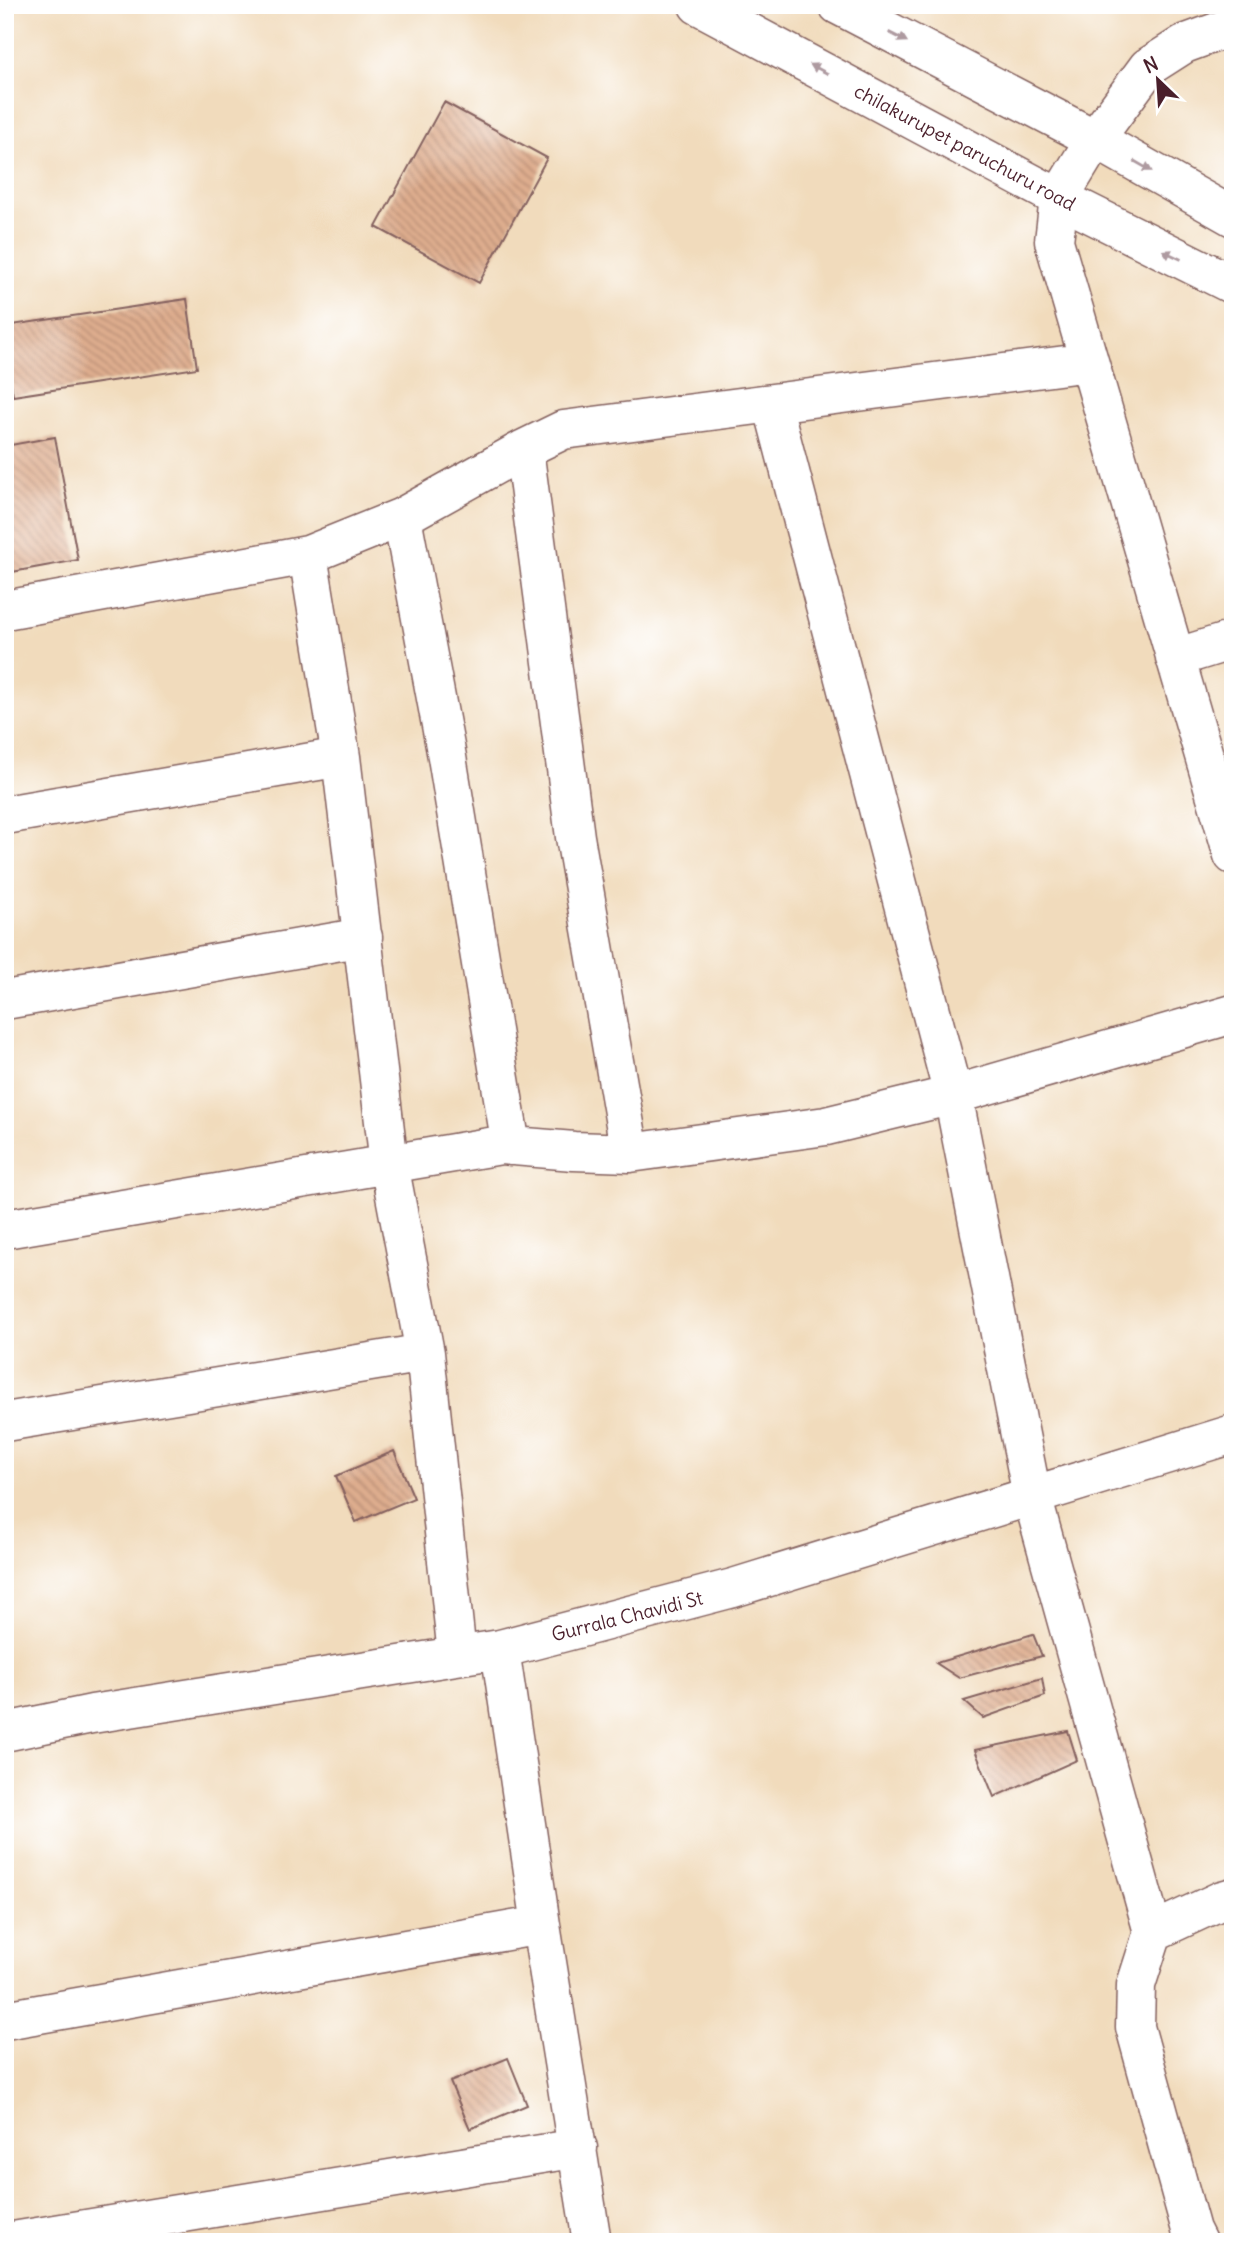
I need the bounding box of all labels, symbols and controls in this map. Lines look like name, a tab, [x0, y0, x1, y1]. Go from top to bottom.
one-way arrow	[888, 31, 908, 42]
north arrow	[1122, 46, 1192, 116]
text: N	[1140, 51, 1162, 78]
one-way arrow	[809, 63, 828, 75]
street label: chilakurupet paruchuru road	[850, 78, 1080, 216]
one-way arrow	[1133, 160, 1152, 172]
one-way arrow	[1162, 249, 1182, 260]
street label: Gurrala Chavidi St	[549, 1586, 705, 1646]

